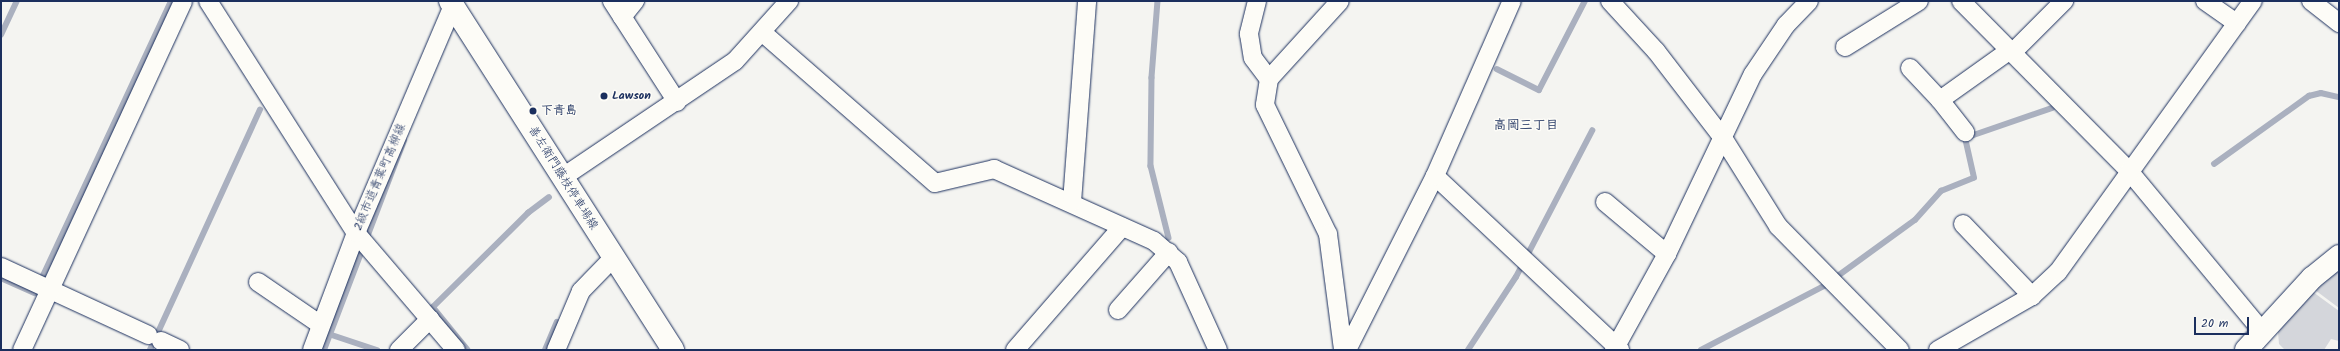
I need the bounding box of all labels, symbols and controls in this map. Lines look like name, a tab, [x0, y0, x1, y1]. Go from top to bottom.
place label: Lawson	[612, 89, 651, 103]
marker: Lawson	[599, 91, 609, 101]
place label: 下青島	[541, 104, 577, 118]
marker: 下青島	[528, 106, 538, 116]
district label: 高岡三丁目	[1494, 118, 1558, 134]
street label: 2級市道青葉町高柳線	[351, 121, 409, 233]
street label: 善左衛門藤枝停車場線	[525, 123, 601, 233]
scale bar	[2196, 309, 2251, 335]
text: 20 m	[2201, 314, 2228, 333]

